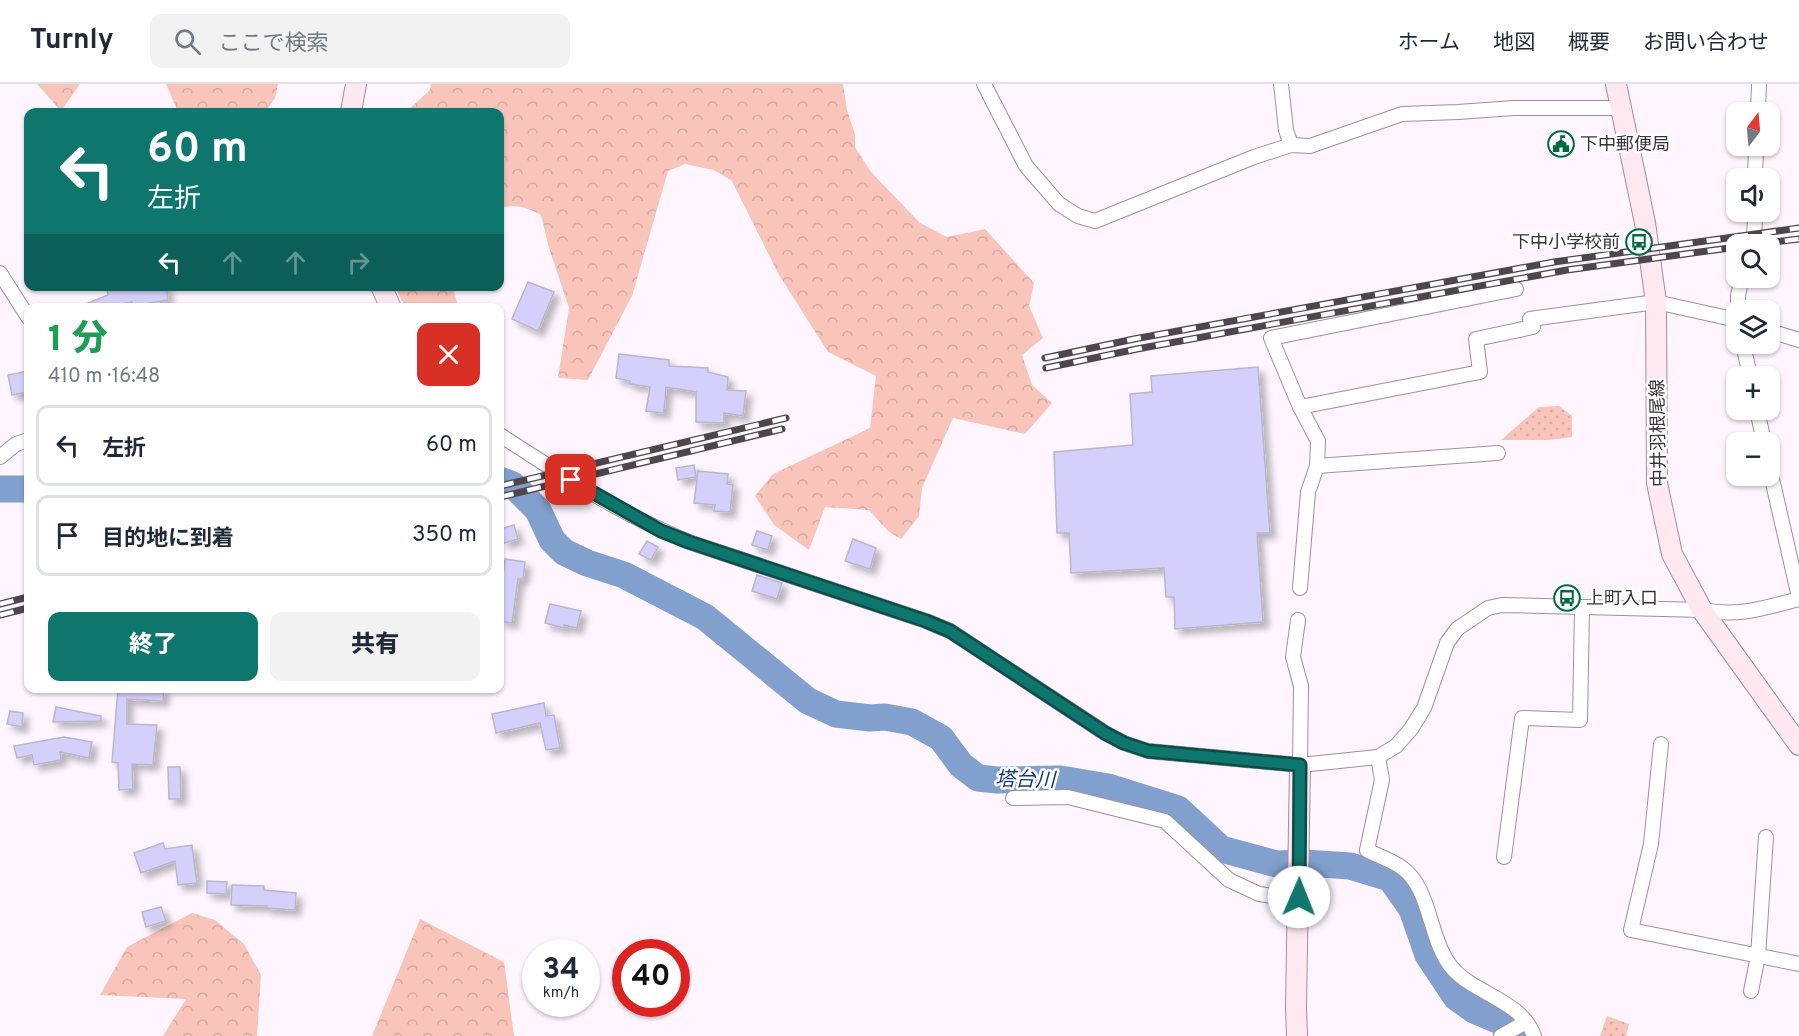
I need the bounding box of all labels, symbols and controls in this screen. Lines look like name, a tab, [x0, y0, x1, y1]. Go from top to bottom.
search box	[150, 14, 570, 68]
text: Turnly	[30, 23, 114, 59]
icon: search	[171, 25, 204, 58]
text: ホーム	[1398, 30, 1460, 57]
text: 地図	[1493, 30, 1535, 57]
text: 概要	[1568, 30, 1610, 57]
text: お問い合わせ	[1643, 30, 1769, 57]
text: ここで検索	[219, 31, 329, 58]
north arrow	[1726, 102, 1780, 156]
map controls	[1726, 102, 1780, 486]
text: 60 m	[147, 124, 248, 177]
public building icon: 下中郵便局	[1546, 129, 1576, 159]
icon: left	[48, 132, 126, 210]
place label: 下中郵便局	[1580, 134, 1670, 157]
button: sound	[1726, 168, 1780, 222]
text: 左折	[147, 183, 201, 217]
bus stop icon: 下中小学校前	[1624, 227, 1654, 257]
place label: 下中小学校前	[1512, 232, 1620, 255]
button: search	[1726, 234, 1780, 288]
icon: left	[153, 246, 186, 279]
icon: ahead	[216, 246, 249, 279]
icon: ahead	[279, 246, 312, 279]
icon: right	[342, 246, 375, 279]
button: layers	[1726, 300, 1780, 354]
text: 1 分	[48, 318, 108, 364]
button: close	[417, 323, 480, 386]
text: 410 m · 16:48	[48, 364, 160, 390]
button: +	[1726, 366, 1780, 420]
street label: 中井羽根尾線	[1647, 379, 1672, 487]
icon: left	[51, 429, 84, 462]
text: 60 m	[426, 432, 477, 459]
button: −	[1726, 432, 1780, 486]
text: 左折	[102, 436, 146, 463]
pin	[545, 454, 596, 505]
icon: arrive	[554, 463, 587, 496]
icon: arrive	[51, 519, 84, 552]
text: 350 m	[412, 522, 477, 549]
text: 目的地に到着	[102, 526, 234, 553]
bus stop icon: 上町入口	[1552, 583, 1582, 613]
place label: 上町入口	[1586, 588, 1658, 611]
button: 終了	[48, 612, 258, 681]
button: 共有	[270, 612, 480, 681]
water label: 塔台川	[995, 767, 1057, 795]
position arrow	[1267, 865, 1331, 929]
speed limit sign: 40	[612, 939, 690, 1017]
text: 34	[542, 952, 580, 989]
text: km/h	[543, 984, 579, 1003]

